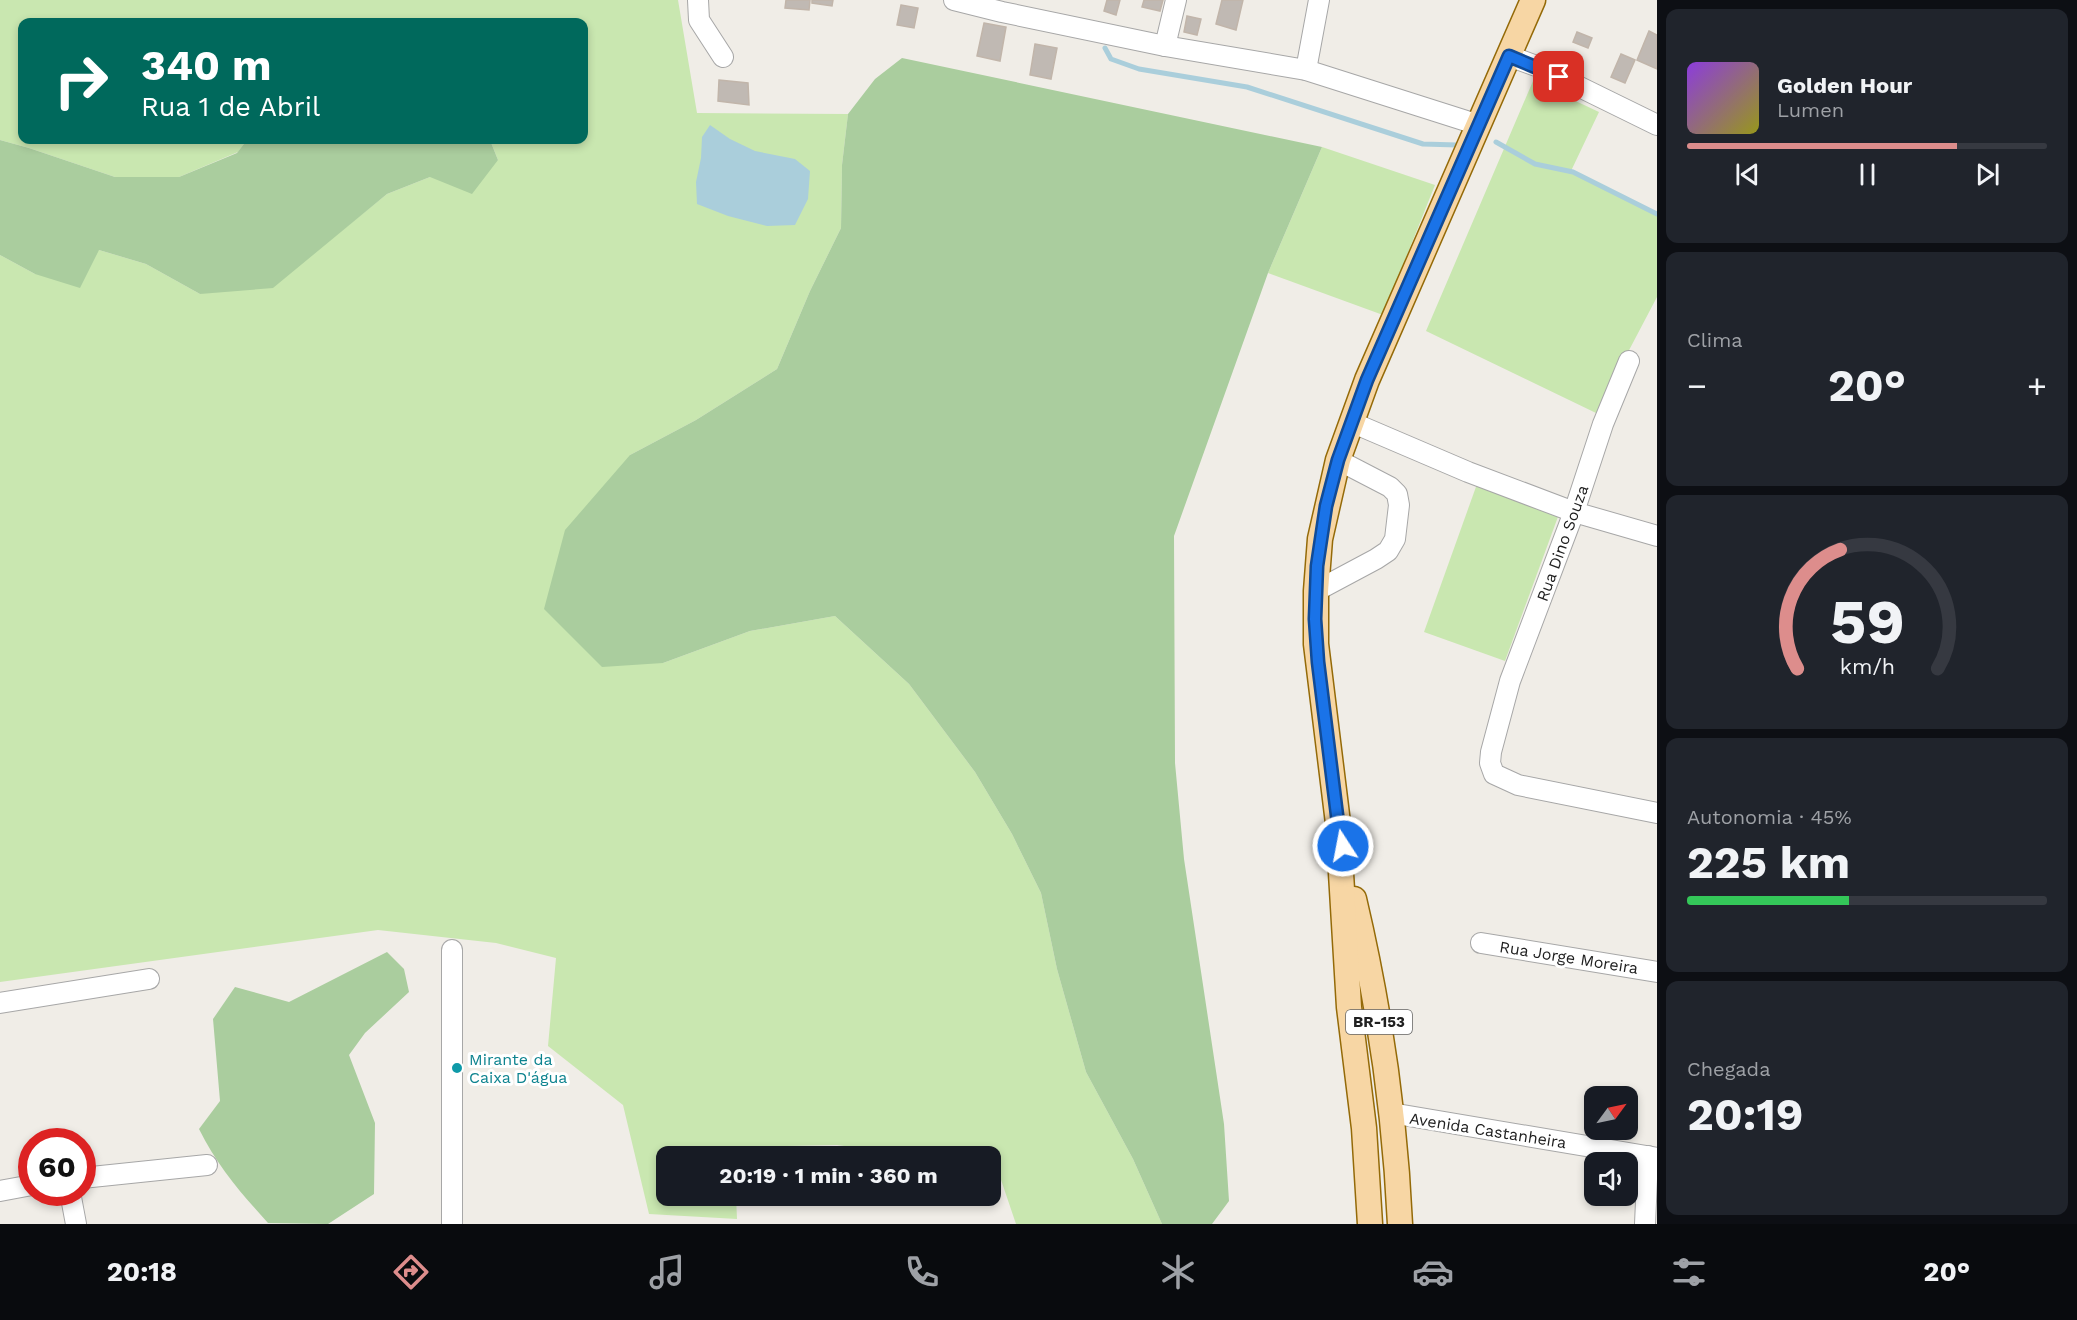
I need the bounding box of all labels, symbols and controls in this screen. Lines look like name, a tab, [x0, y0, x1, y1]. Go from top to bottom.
text: 340 m	[141, 41, 272, 90]
icon: right	[42, 42, 120, 120]
pin	[1533, 51, 1584, 102]
icon: arrive	[1542, 60, 1575, 93]
text: Golden Hour	[1777, 73, 1912, 98]
text: Rua 1 de Abril	[141, 91, 320, 123]
text: Lumen	[1777, 98, 1844, 122]
icon: previous	[1731, 158, 1764, 191]
icon: pause	[1851, 158, 1884, 191]
icon: next	[1971, 158, 2004, 191]
text: Clima	[1687, 328, 1743, 352]
text: 20°	[1828, 359, 1906, 412]
text: −	[1687, 366, 1707, 405]
text: +	[2027, 366, 2047, 405]
street label: Rua Dino Souza	[1533, 482, 1592, 604]
text: 59	[1830, 585, 1904, 658]
text: km/h	[1839, 654, 1895, 679]
text: Autonomia · 45%	[1687, 805, 1852, 829]
position arrow	[1311, 814, 1375, 878]
text: 225 km	[1687, 836, 1850, 889]
street label: Rua Jorge Moreira	[1498, 937, 1640, 978]
road number: BR-153	[1346, 1010, 1412, 1034]
place label: Mirante da Caixa D'água	[469, 1050, 567, 1087]
text: Chegada	[1687, 1057, 1770, 1081]
marker: Mirante da Caixa D'água	[450, 1061, 464, 1075]
north arrow	[1584, 1086, 1638, 1140]
map controls	[1584, 1086, 1638, 1206]
text: 20:19	[1687, 1088, 1804, 1141]
street label: Avenida Castanheira	[1408, 1109, 1568, 1152]
speed limit sign: 60	[18, 1128, 96, 1206]
button: sound	[1584, 1152, 1638, 1206]
text: 20:19 · 1 min · 360 m	[719, 1163, 938, 1188]
icon: directions	[390, 1251, 432, 1293]
icon: music	[646, 1251, 688, 1293]
icon: phone	[901, 1251, 943, 1293]
icon: climate	[1157, 1251, 1199, 1293]
icon: car	[1412, 1251, 1454, 1293]
icon: filters	[1668, 1251, 1710, 1293]
text: 20:18	[107, 1256, 177, 1288]
text: 20°	[1923, 1256, 1970, 1288]

